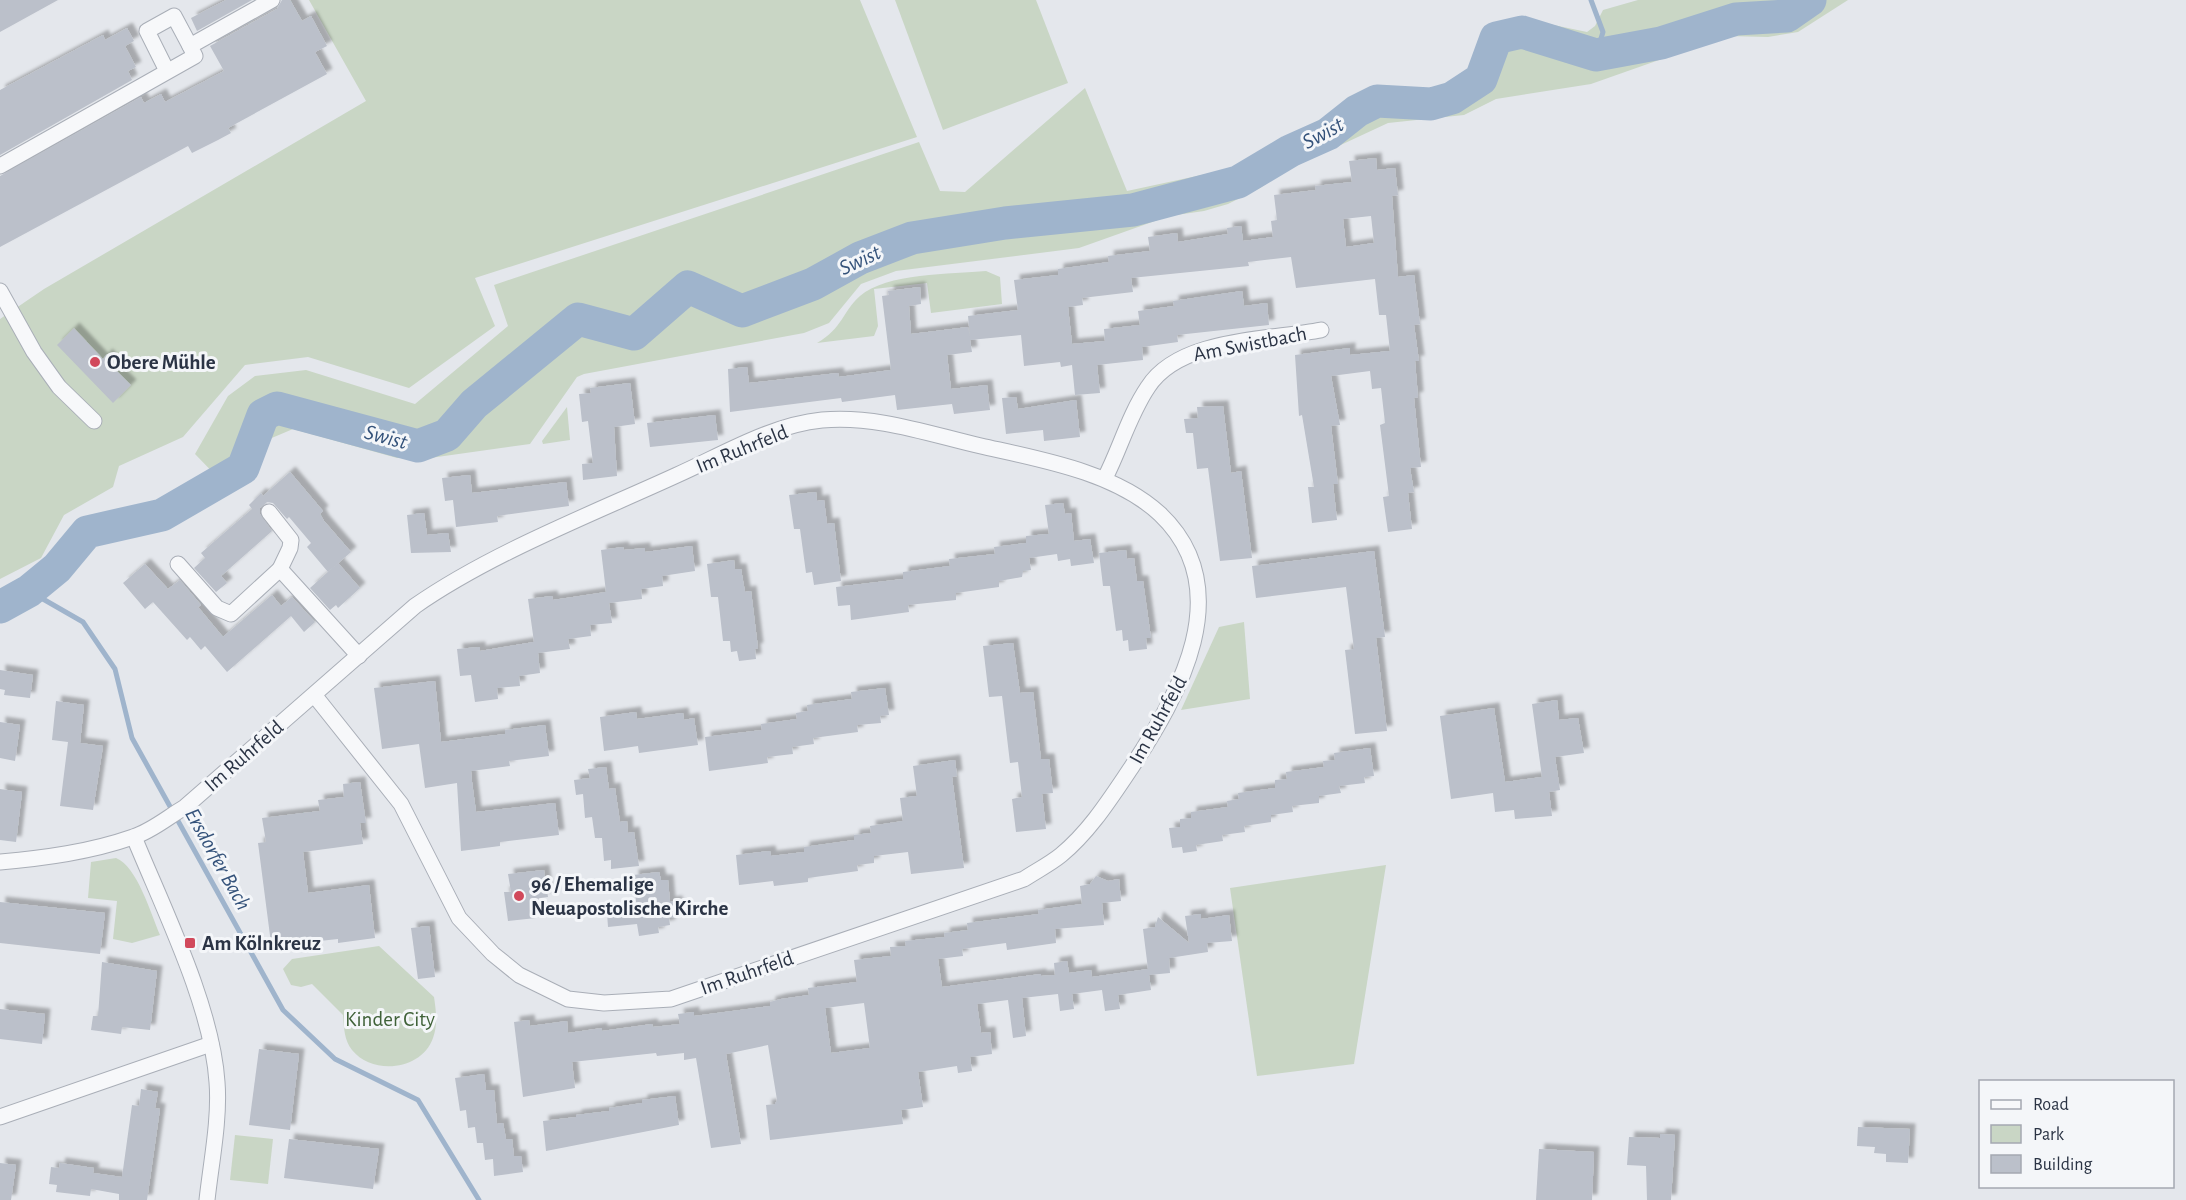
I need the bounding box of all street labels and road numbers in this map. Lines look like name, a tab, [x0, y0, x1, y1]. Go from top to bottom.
street label: Am Swistbach	[1192, 323, 1308, 365]
street label: Im Ruhrfeld	[693, 421, 791, 477]
street label: Im Ruhrfeld	[1125, 672, 1191, 767]
street label: Im Ruhrfeld	[201, 716, 288, 796]
street label: Im Ruhrfeld	[698, 947, 796, 999]

